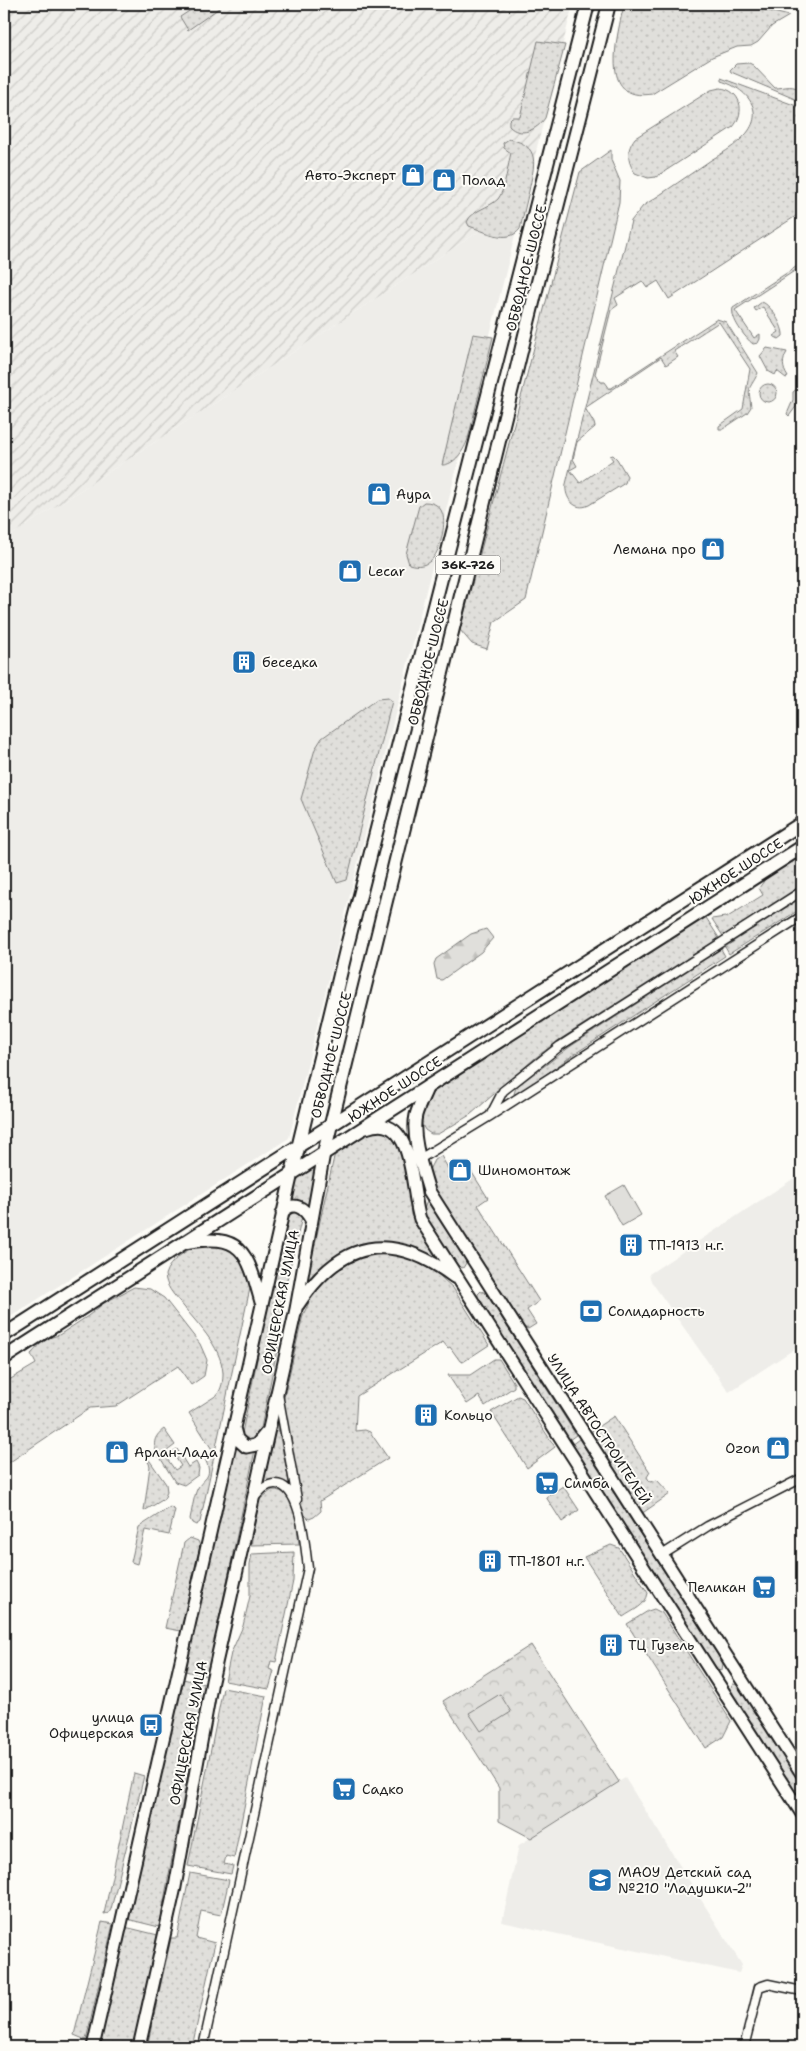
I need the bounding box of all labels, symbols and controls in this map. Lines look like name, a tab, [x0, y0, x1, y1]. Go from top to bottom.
shop icon: Авто-Эксперт	[400, 162, 426, 188]
place label: Авто-Эксперт	[305, 166, 397, 184]
shop icon: Полад	[431, 167, 457, 193]
place label: Полад	[462, 171, 505, 189]
street label: ОБВОДНОЕ ШОССЕ	[502, 202, 551, 333]
shop icon: Аура	[366, 481, 392, 507]
place label: Аура	[396, 485, 431, 503]
shop icon: Лемана про	[700, 536, 726, 562]
place label: Лемана про	[613, 540, 696, 558]
road number: 36К-726	[436, 556, 500, 574]
shop icon: Lecar	[337, 558, 363, 584]
place label: Lecar	[368, 562, 405, 580]
street label: ОБВОДНОЕ ШОССЕ	[404, 596, 453, 727]
building icon: беседка	[231, 649, 257, 675]
place label: беседка	[262, 653, 318, 671]
street label: ЮЖНОЕ ШОССЕ	[686, 834, 786, 908]
street label: ОБВОДНОЕ ШОССЕ	[307, 989, 356, 1120]
street label: ЮЖНОЕ ШОССЕ	[345, 1052, 445, 1126]
shop icon: Шиномонтаж	[447, 1157, 473, 1183]
place label: Шиномонтаж	[478, 1161, 571, 1179]
street label: ОФИЦЕРСКАЯ УЛИЦА	[257, 1228, 303, 1376]
building icon: ТП-1913 н.г.	[618, 1232, 644, 1258]
place label: ТП-1913 н.г.	[648, 1236, 724, 1254]
bank icon: Солидарность	[578, 1298, 604, 1324]
place label: Солидарность	[608, 1302, 705, 1320]
street label: УЛИЦА АВТОСТРОИТЕЛЕЙ	[543, 1350, 655, 1508]
building icon: Кольцо	[413, 1402, 439, 1428]
place label: Кольцо	[444, 1406, 493, 1424]
shop icon: Ozon	[765, 1435, 791, 1461]
shop icon: Арлан-Лада	[104, 1439, 130, 1465]
place label: Ozon	[725, 1439, 760, 1457]
place label: Арлан-Лада	[134, 1443, 218, 1461]
supermarket icon: Симба	[534, 1470, 560, 1496]
place label: Симба	[564, 1474, 610, 1492]
building icon: ТП-1801 н.г.	[477, 1548, 503, 1574]
place label: ТП-1801 н.г.	[508, 1552, 585, 1570]
supermarket icon: Пеликан	[751, 1574, 777, 1600]
place label: Пеликан	[688, 1578, 746, 1596]
building icon: ТЦ Гузель	[598, 1632, 624, 1658]
place label: ТЦ Гузель	[628, 1636, 694, 1654]
street label: ОФИЦЕРСКАЯ УЛИЦА	[165, 1659, 211, 1807]
place label: улица Офицерская	[49, 1708, 134, 1742]
bus stop icon: улица Офицерская	[138, 1712, 164, 1738]
supermarket icon: Садко	[331, 1776, 357, 1802]
place label: Садко	[362, 1780, 404, 1798]
place label: МАОУ Детский сад №210 "Ладушки-2"	[618, 1863, 752, 1897]
school or university icon: МАОУ Детский сад №210 "Ладушки-2"	[587, 1867, 613, 1893]

